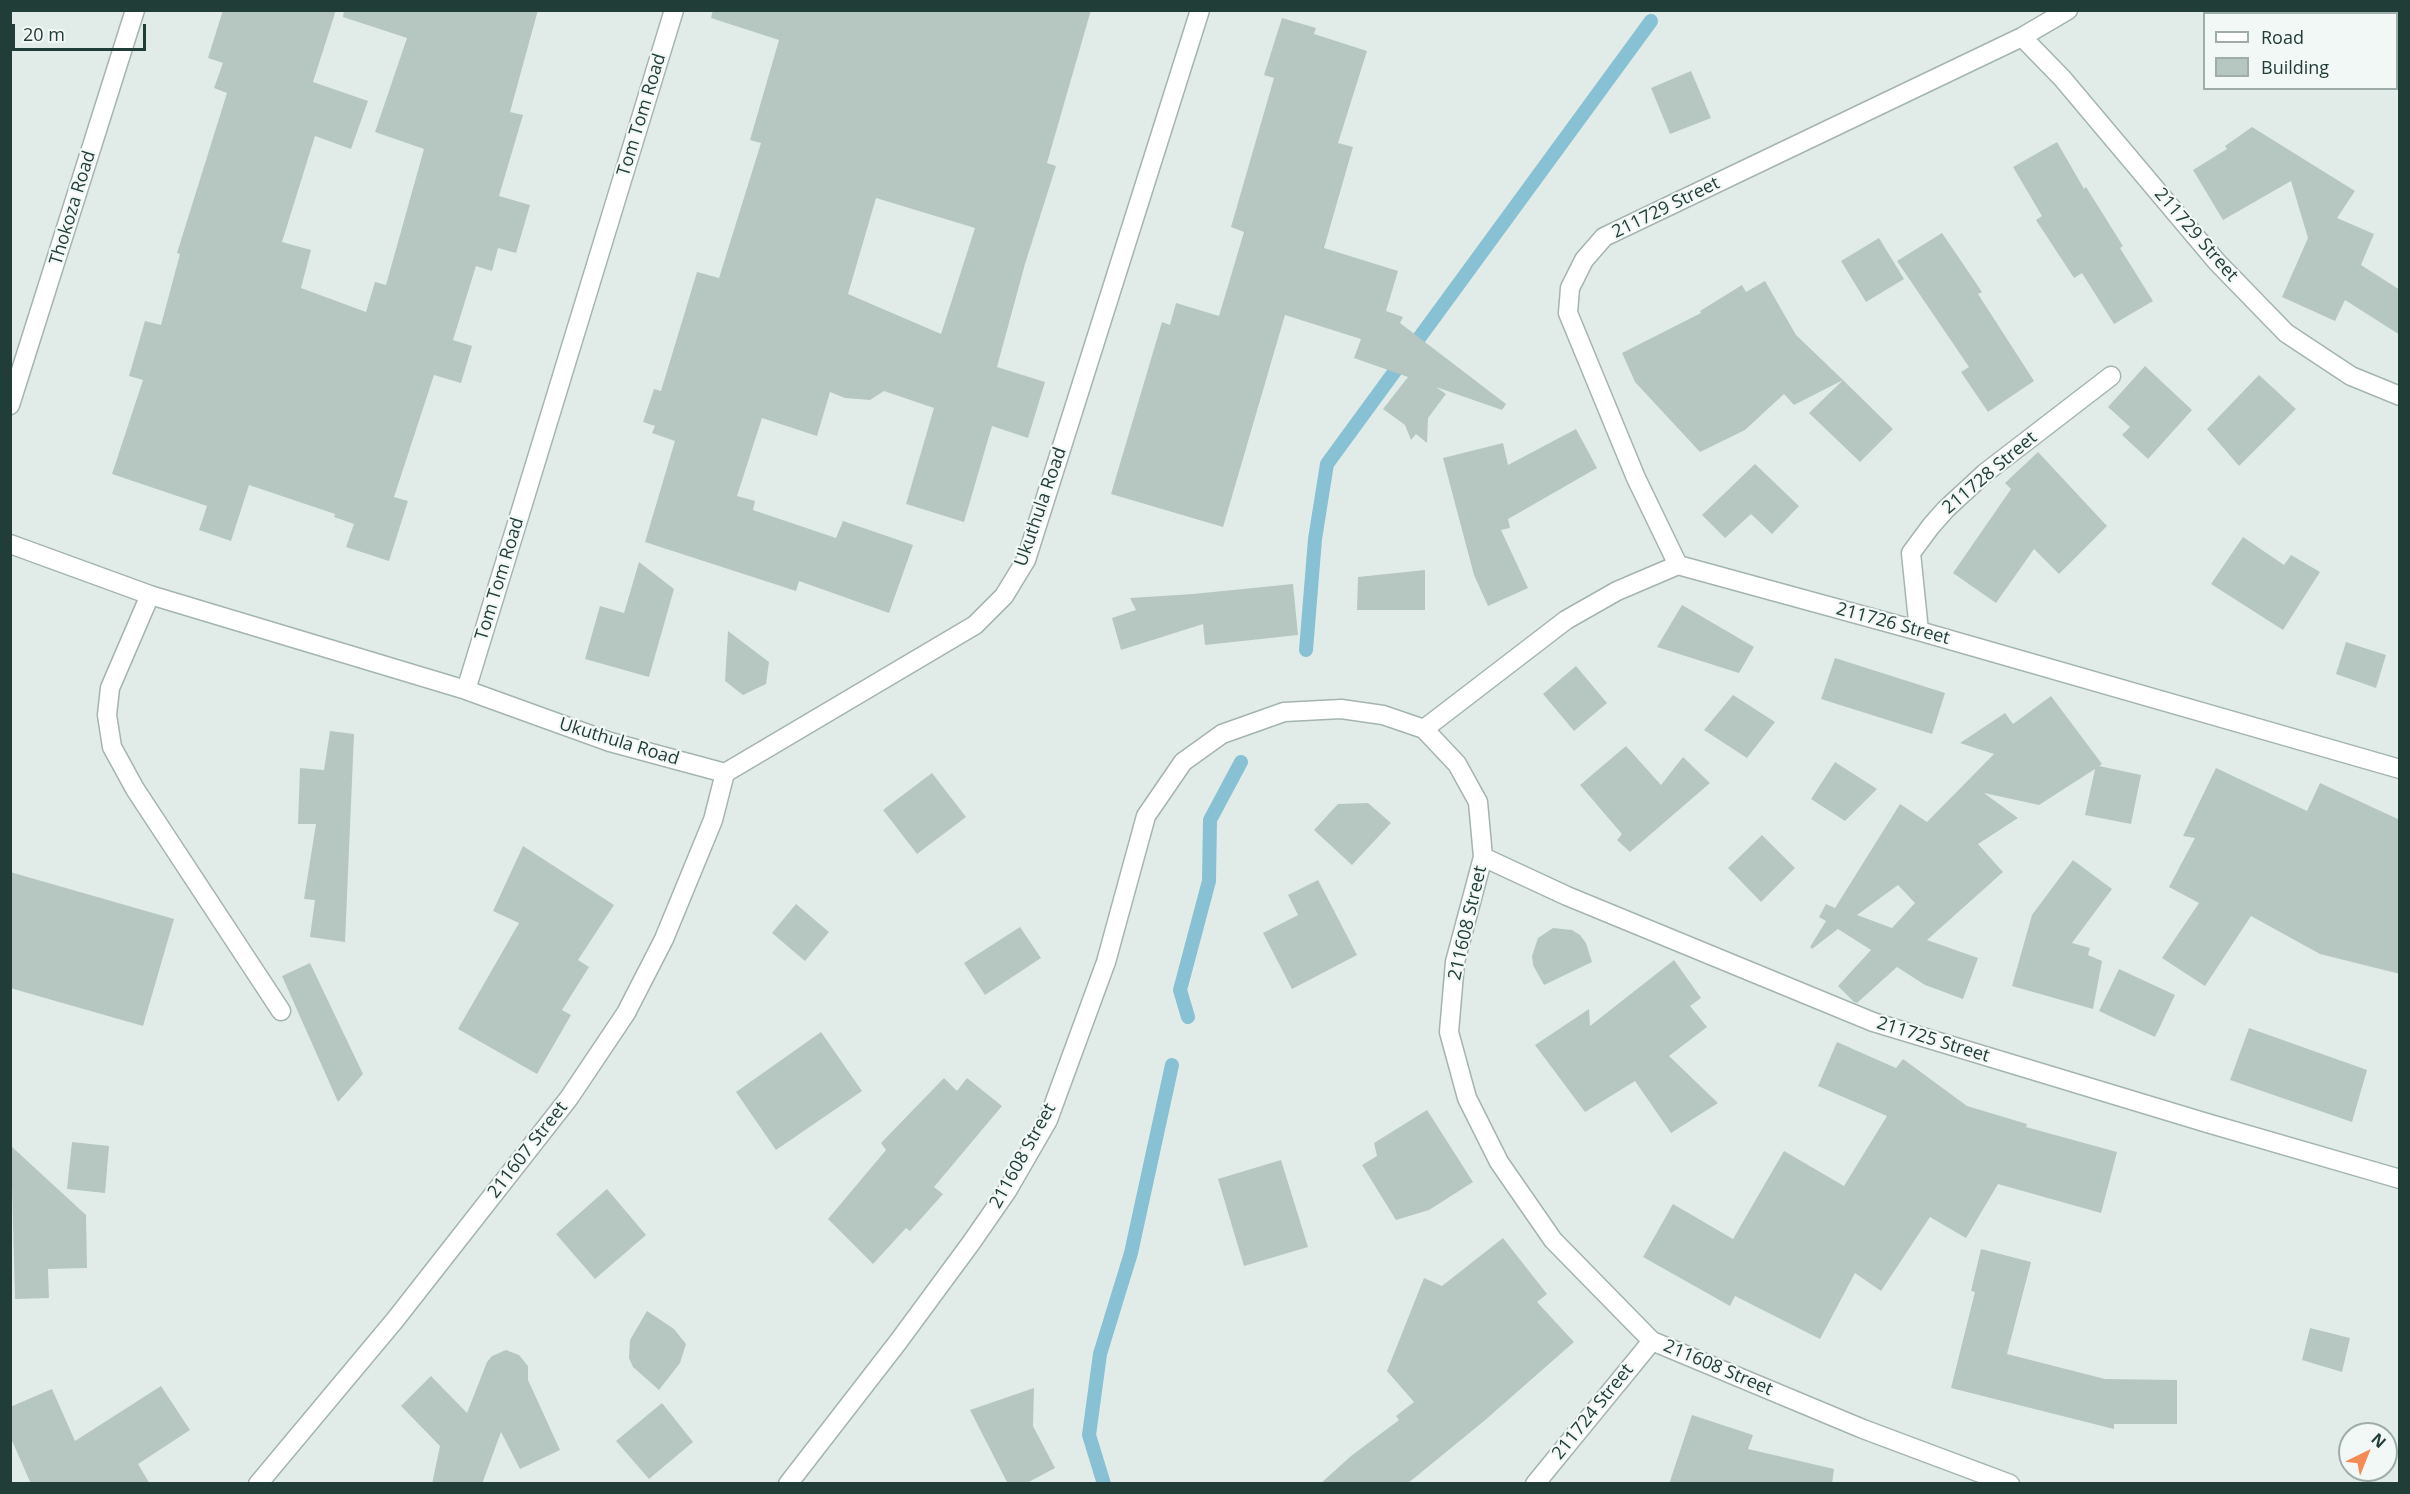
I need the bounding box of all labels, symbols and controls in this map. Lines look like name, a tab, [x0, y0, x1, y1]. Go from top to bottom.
scale bar	[15, 12, 148, 50]
legend	[2203, 12, 2398, 90]
text: 20 m	[23, 22, 65, 46]
text: Road	[2261, 25, 2304, 49]
street label: Tom Tom Road	[613, 51, 671, 179]
text: Building	[2261, 55, 2329, 79]
street label: Thokoza Road	[45, 148, 101, 268]
street label: 211729 Street	[1609, 173, 1723, 243]
street label: 211729 Street	[2150, 184, 2242, 286]
street label: 211728 Street	[1938, 427, 2042, 519]
street label: Ukuthula Road	[1011, 445, 1071, 569]
street label: Tom Tom Road	[471, 515, 529, 643]
street label: 211726 Street	[1834, 598, 1952, 650]
street label: Ukuthula Road	[556, 714, 682, 770]
street label: 211608 Street	[1444, 864, 1492, 982]
street label: 211725 Street	[1874, 1013, 1992, 1067]
street label: 211607 Street	[484, 1097, 572, 1203]
street label: 211608 Street	[985, 1100, 1061, 1212]
street label: 211608 Street	[1660, 1335, 1776, 1401]
street label: 211724 Street	[1548, 1360, 1638, 1464]
north arrow	[2338, 1422, 2398, 1482]
text: N	[2367, 1428, 2391, 1453]

